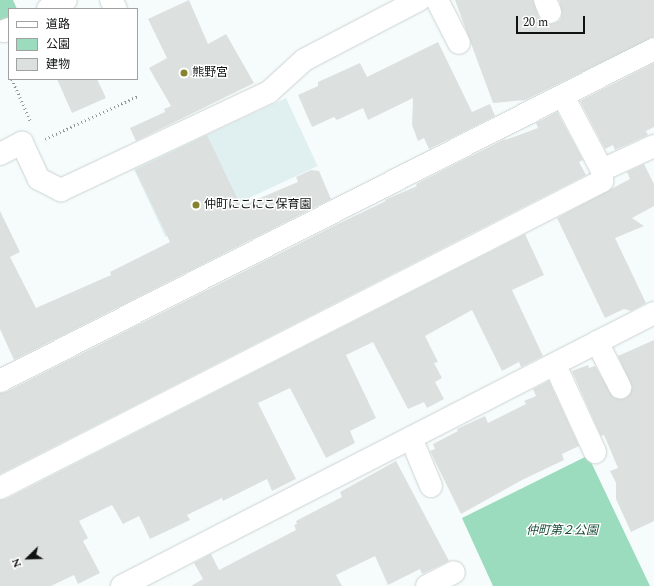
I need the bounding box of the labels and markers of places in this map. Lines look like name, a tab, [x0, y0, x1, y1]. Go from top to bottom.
place label: 熊野宮	[192, 66, 228, 80]
marker: 熊野宮	[179, 68, 189, 78]
place label: 仲町にこにこ保育園	[204, 198, 312, 212]
marker: 仲町にこにこ保育園	[191, 200, 201, 210]

